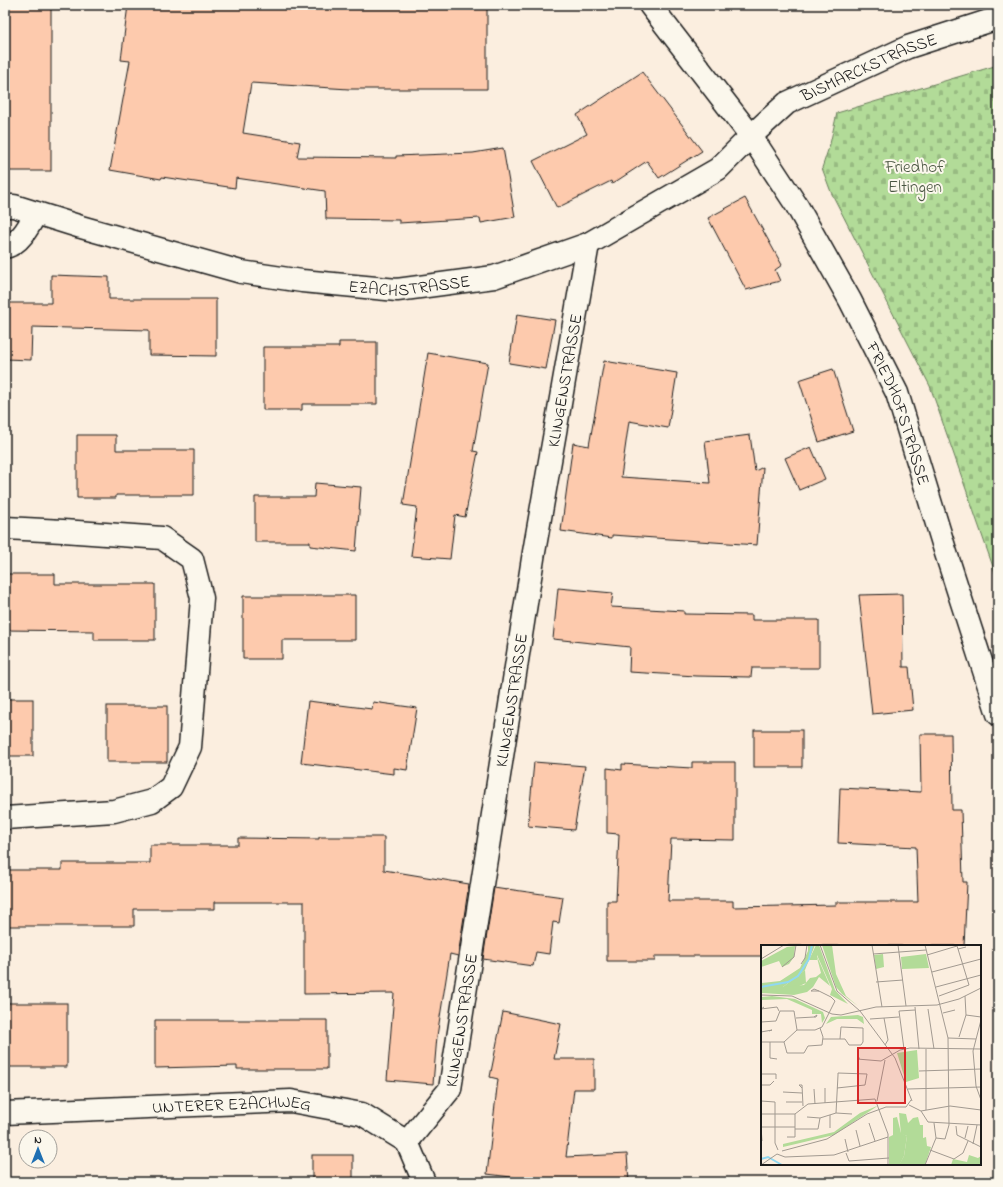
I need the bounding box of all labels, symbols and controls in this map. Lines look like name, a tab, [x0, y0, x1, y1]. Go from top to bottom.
street label: BISMARCKSTRASSE	[796, 27, 940, 109]
park label: Friedhof Eltingen	[884, 155, 945, 202]
street label: EZACHSTRASSE	[347, 269, 472, 304]
street label: KLINGENSTRASSE	[542, 312, 590, 449]
street label: FRIEDHOFSTRASSE	[859, 337, 935, 488]
street label: KLINGENSTRASSE	[490, 631, 535, 769]
inset map	[761, 945, 981, 1165]
street label: KLINGENSTRASSE	[439, 952, 485, 1089]
street label: UNTERER EZACHWEG	[152, 1090, 313, 1121]
north arrow	[18, 1129, 58, 1169]
text: N	[34, 1132, 42, 1148]

